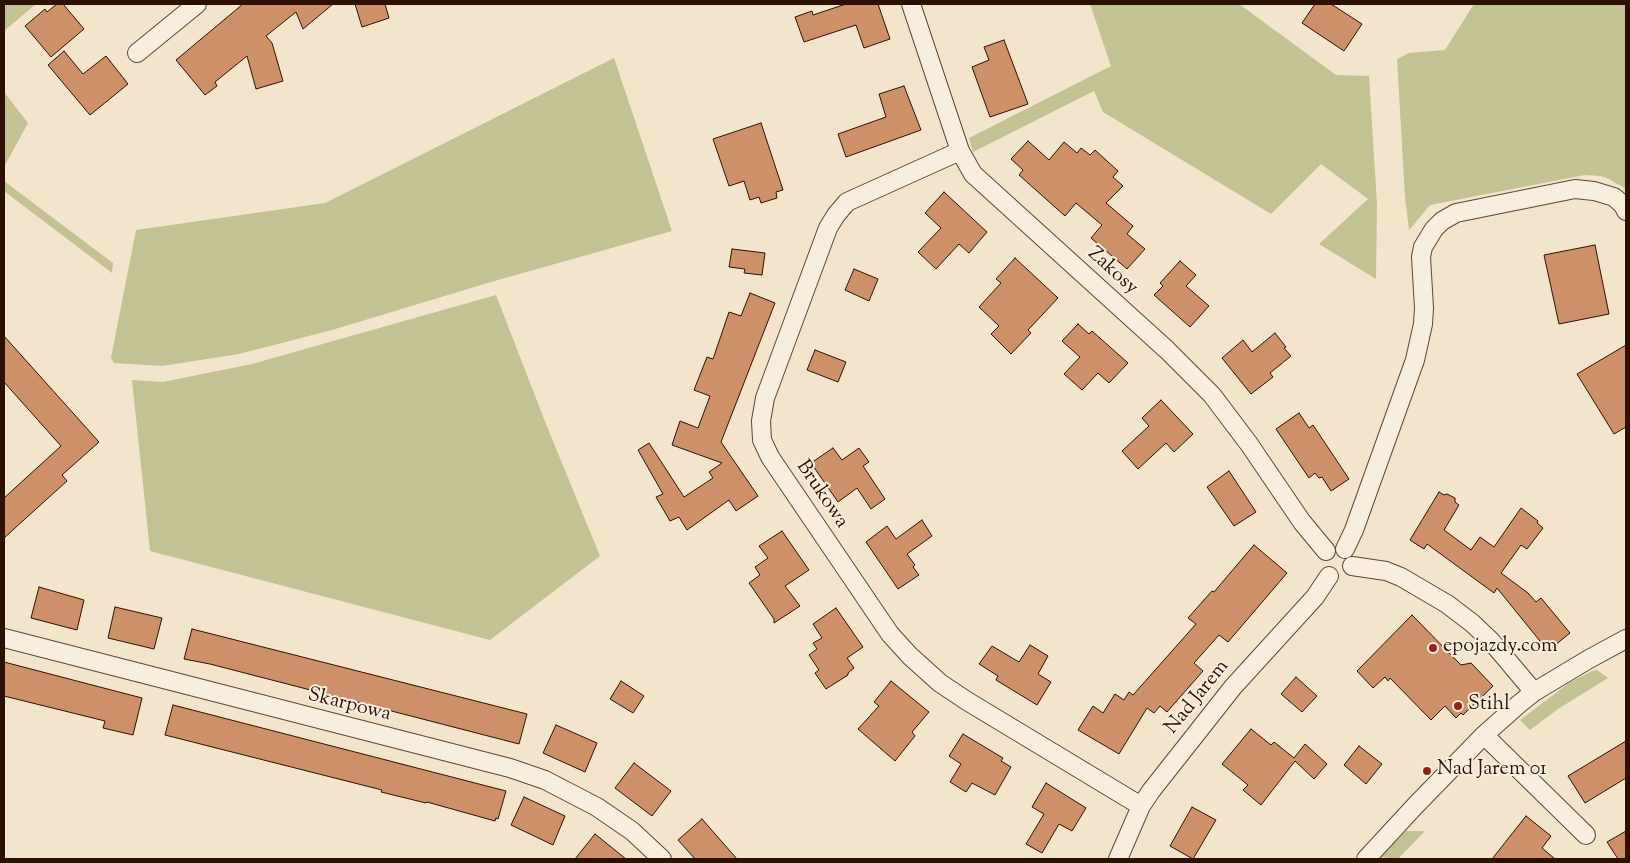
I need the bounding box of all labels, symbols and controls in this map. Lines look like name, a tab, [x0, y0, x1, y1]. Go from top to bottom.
street label: Zakosy	[1082, 243, 1142, 301]
street label: Brukowa	[790, 457, 852, 533]
place label: epojazdy.com	[1443, 636, 1558, 660]
marker: epojazdy.com	[1427, 642, 1439, 654]
street label: Nad Jarem	[1161, 656, 1235, 740]
street label: Skarpowa	[305, 684, 393, 728]
place label: Stihl	[1468, 694, 1510, 718]
marker: Stihl	[1452, 700, 1464, 712]
place label: Nad Jarem 01	[1437, 759, 1547, 783]
marker: Nad Jarem 01	[1421, 765, 1433, 777]

